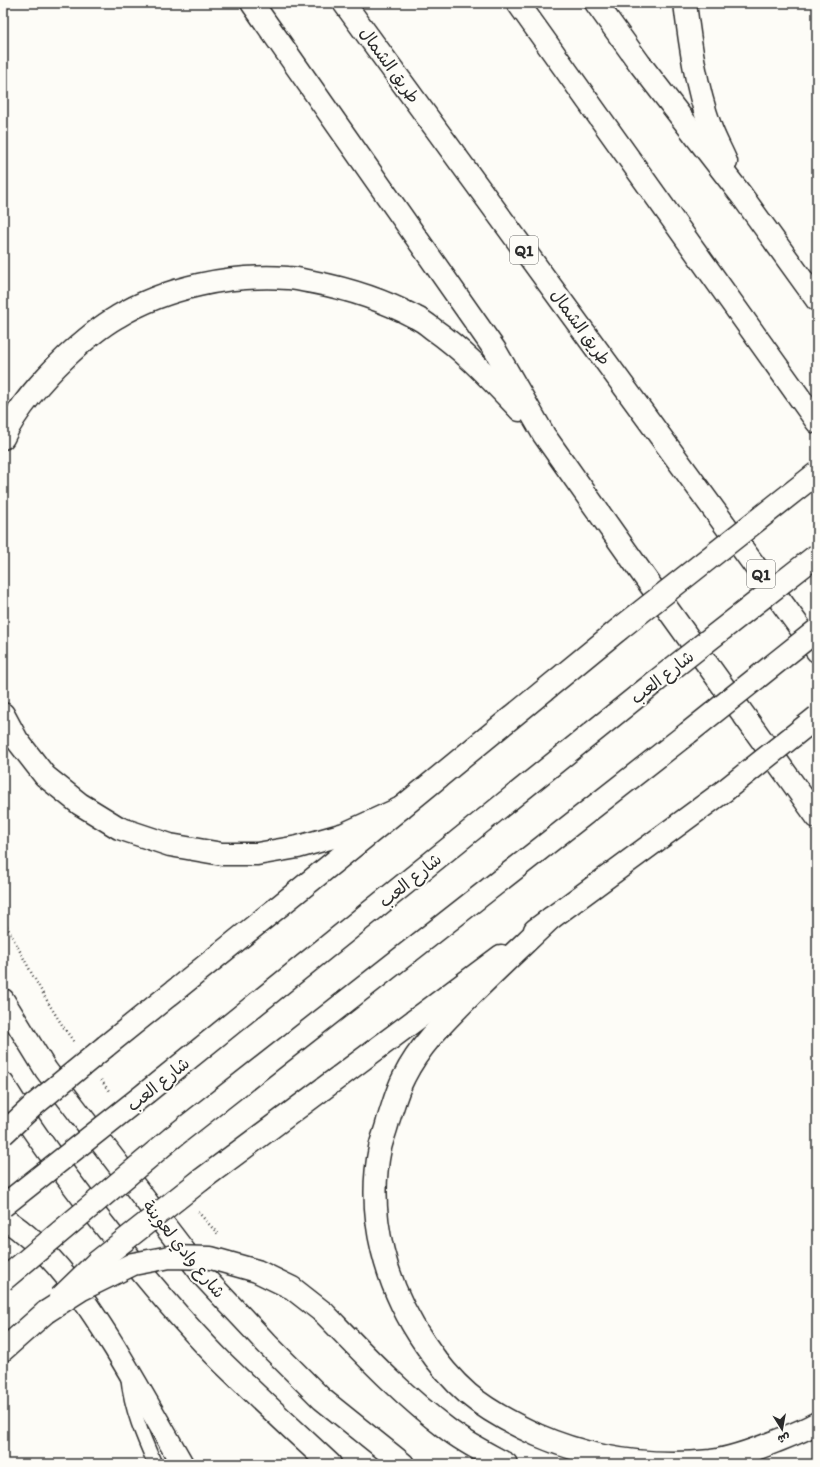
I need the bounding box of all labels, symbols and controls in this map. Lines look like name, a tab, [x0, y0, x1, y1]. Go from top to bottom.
street label: طريق الشمال	[356, 23, 424, 107]
road number: Q1	[510, 236, 538, 264]
street label: طريق الشمال	[547, 285, 615, 369]
road number: Q1	[747, 560, 775, 588]
street label: شارع العب	[626, 646, 699, 709]
street label: شارع العب	[375, 849, 447, 913]
street label: شارع العب	[123, 1053, 195, 1117]
street label: شارع وادي لعوينة	[136, 1196, 229, 1304]
north arrow	[762, 1409, 802, 1449]
text: ش	[777, 1431, 791, 1446]

